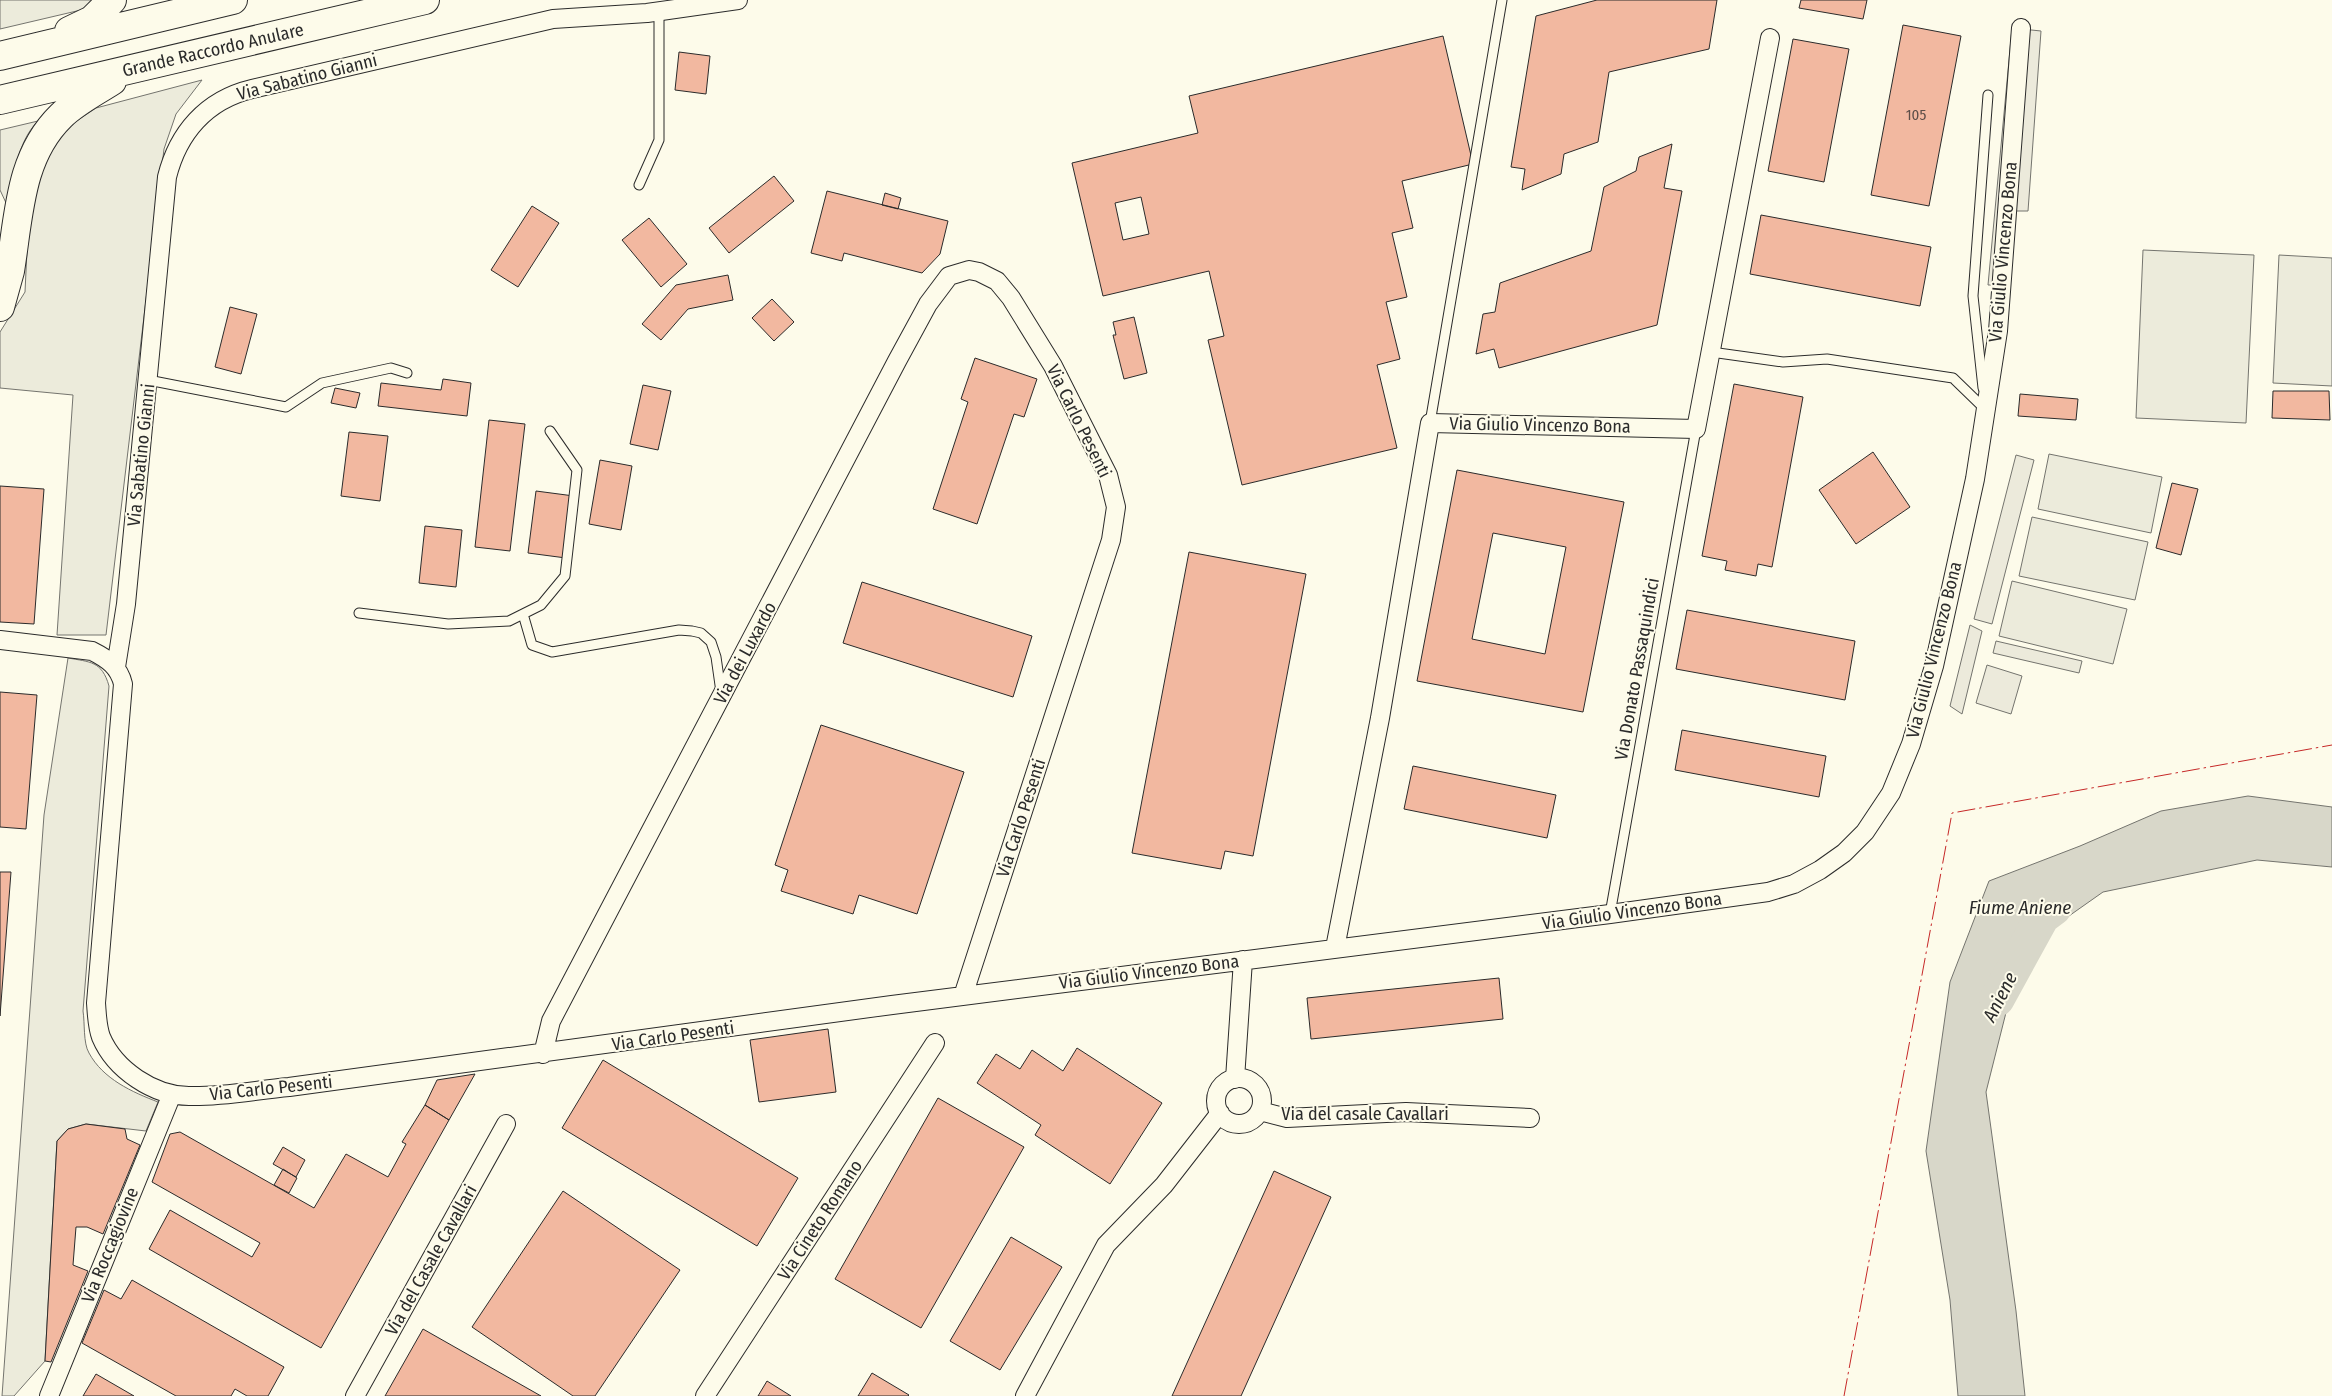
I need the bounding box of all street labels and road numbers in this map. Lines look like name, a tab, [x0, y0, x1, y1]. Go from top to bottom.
street label: Grande Raccordo Anulare	[120, 18, 306, 82]
street label: Via Sabatino Gianni	[235, 49, 379, 105]
street label: Via Giulio Vincenzo Bona	[1984, 161, 2022, 343]
street label: Via Carlo Pesenti	[1042, 361, 1116, 481]
street label: Via Sabatino Gianni	[123, 382, 159, 528]
street label: Via Giulio Vincenzo Bona	[1449, 412, 1631, 438]
street label: Via Giulio Vincenzo Bona	[1901, 559, 1967, 741]
street label: Via Donato Passaquindici	[1610, 576, 1664, 762]
street label: Via dei Luxardo	[709, 598, 781, 708]
street label: Via Carlo Pesenti	[991, 756, 1051, 880]
street label: Via Giulio Vincenzo Bona	[1541, 887, 1723, 935]
street label: Via Giulio Vincenzo Bona	[1058, 950, 1240, 994]
street label: Via Carlo Pesenti	[610, 1017, 736, 1055]
street label: Via Carlo Pesenti	[208, 1071, 334, 1105]
street label: Via del casale Cavallari	[1281, 1103, 1449, 1125]
street label: Via Cineto Romano	[773, 1156, 867, 1284]
street label: Via del Casale Cavallari	[380, 1181, 482, 1339]
street label: Via Roccagiovine	[77, 1184, 143, 1306]

